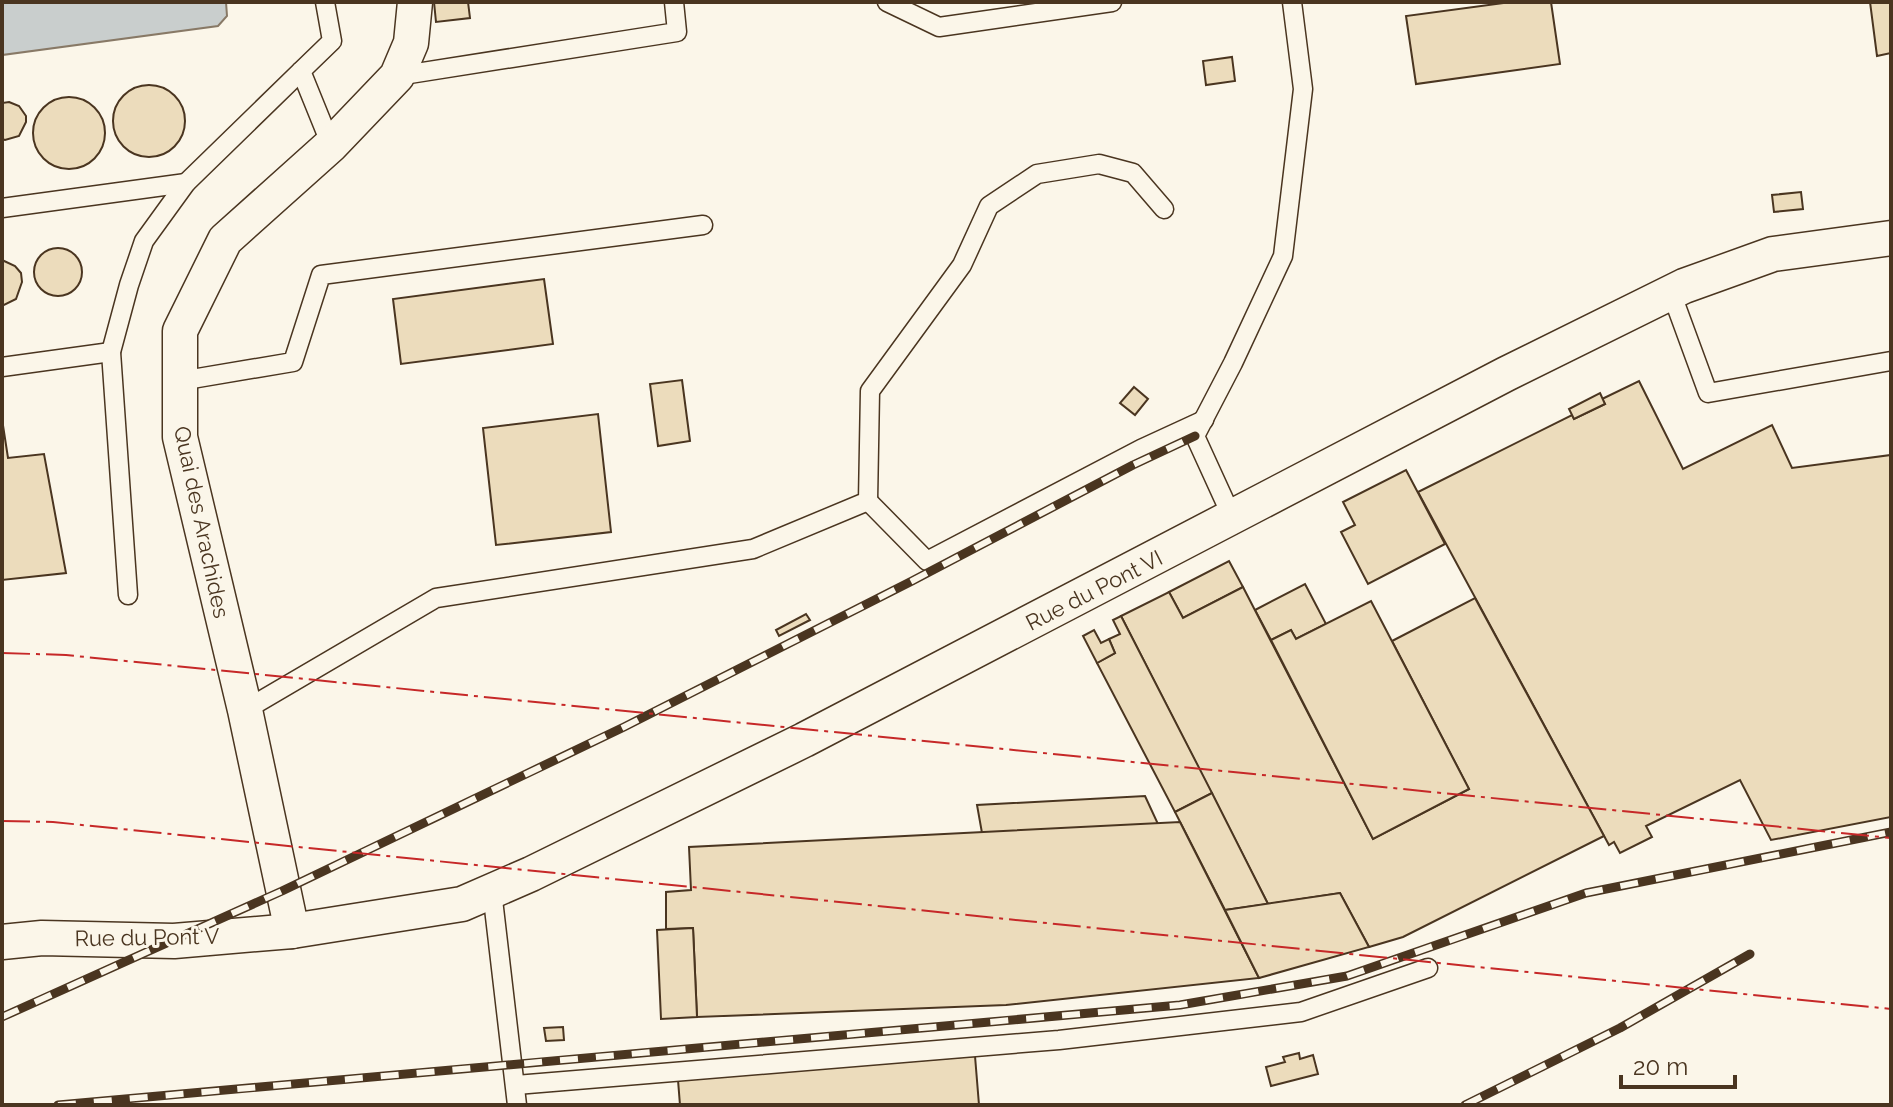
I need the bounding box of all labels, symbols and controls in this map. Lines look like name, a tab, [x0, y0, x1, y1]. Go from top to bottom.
street label: Quai des Arachides	[169, 424, 235, 620]
street label: Rue du Pont VI	[1021, 544, 1167, 636]
street label: Rue du Pont V	[74, 923, 220, 951]
scale bar	[1621, 1039, 1735, 1089]
text: 20 m	[1633, 1052, 1688, 1081]

